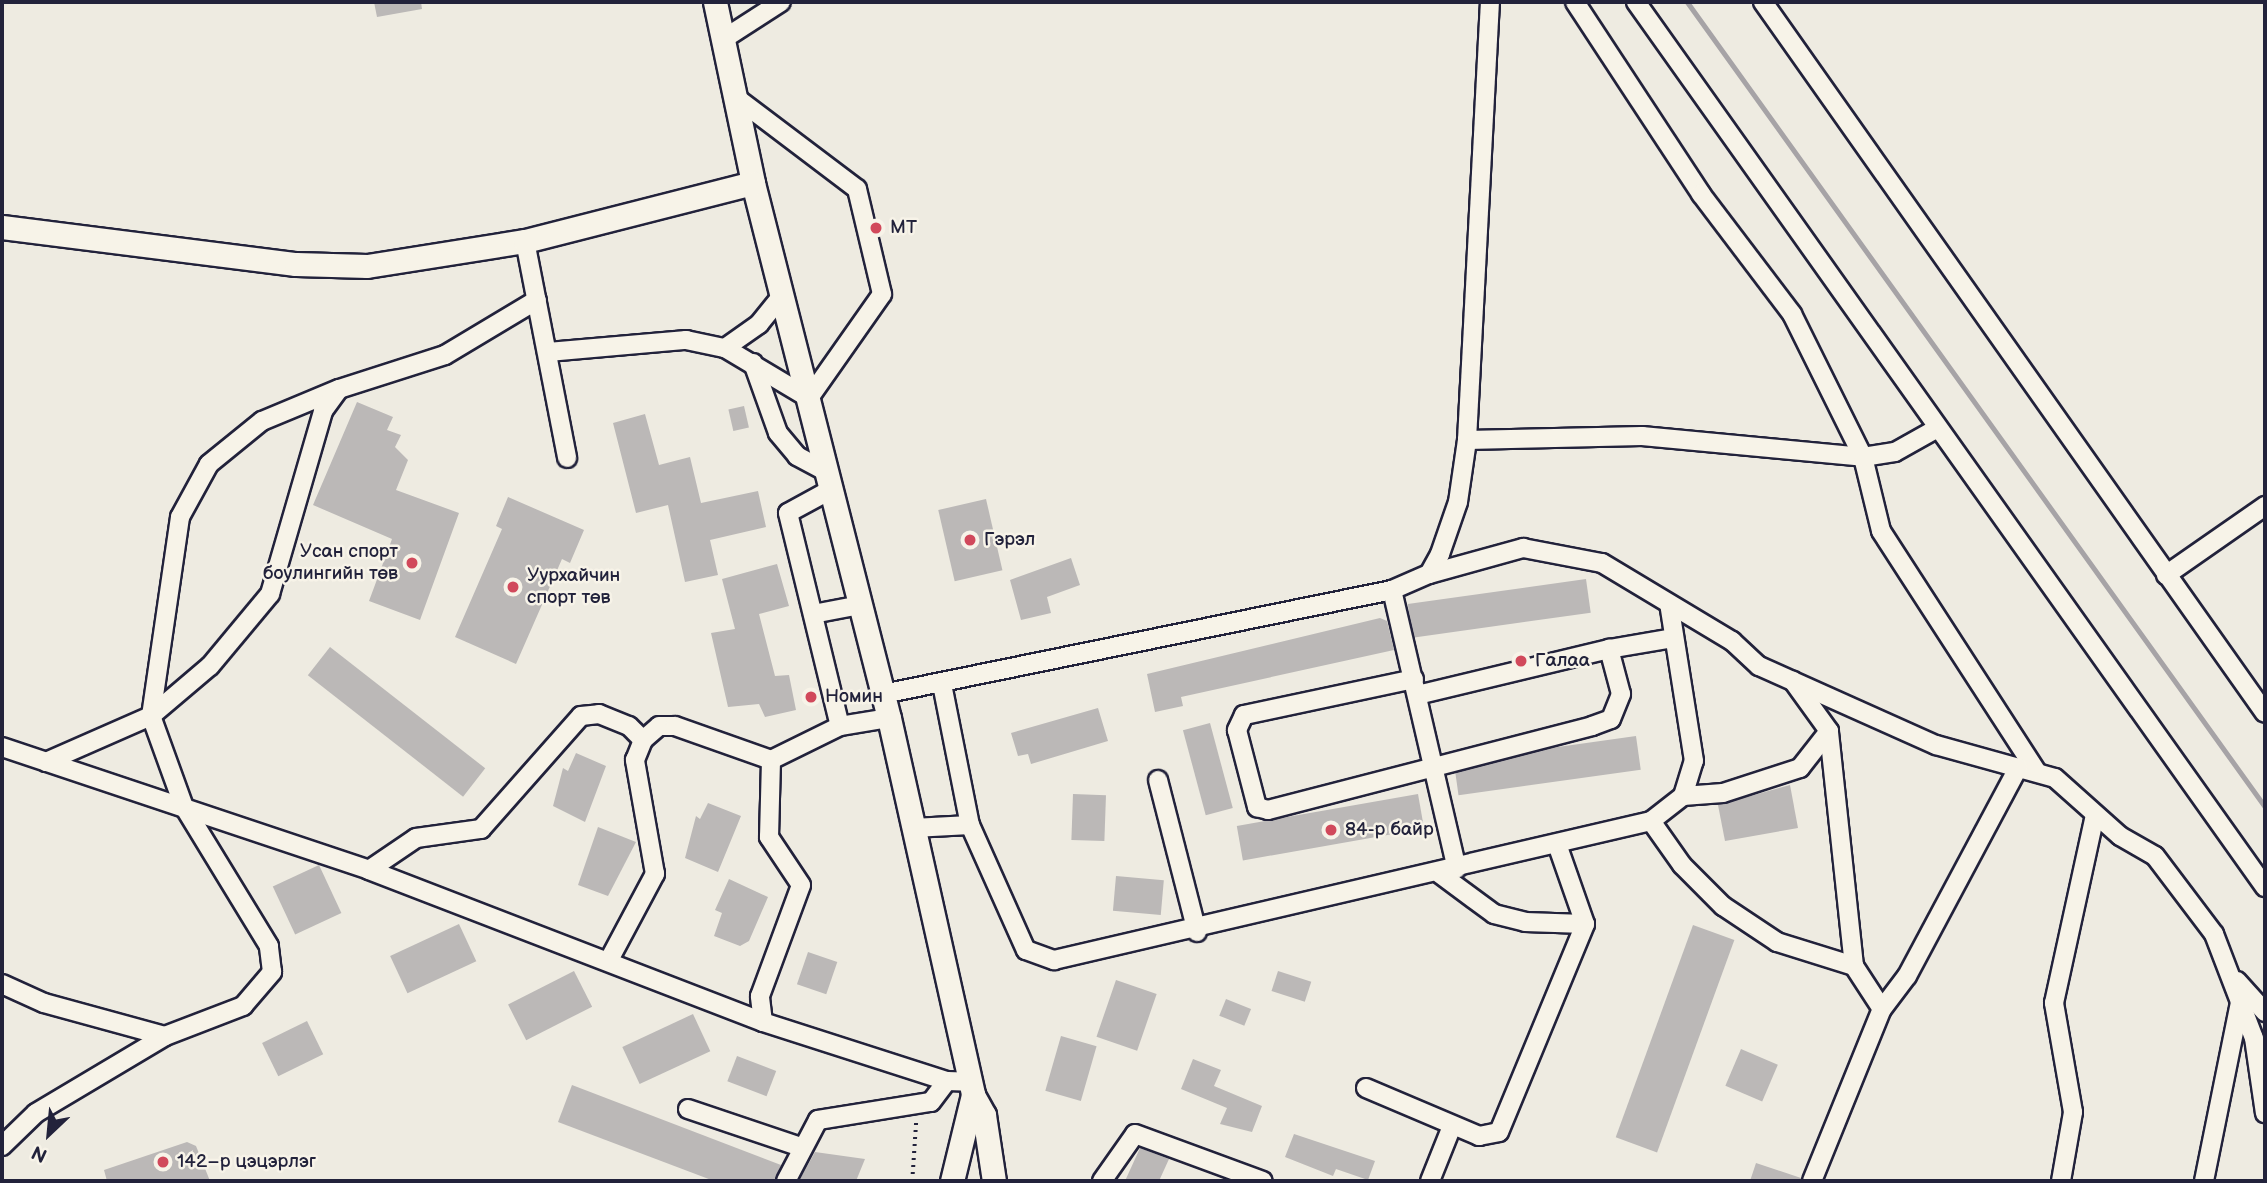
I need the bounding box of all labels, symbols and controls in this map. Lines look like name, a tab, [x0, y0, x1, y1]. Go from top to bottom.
place label: МТ	[890, 217, 917, 239]
marker: МТ	[868, 220, 884, 236]
place label: Гэрэл	[984, 529, 1035, 551]
marker: Гэрэл	[962, 532, 978, 548]
place label: Усан спорт боулингийн төв	[263, 541, 398, 585]
marker: Усан спорт боулингийн төв	[404, 555, 420, 571]
place label: Уурхайчин спорт төв	[527, 565, 620, 609]
marker: Уурхайчин спорт төв	[505, 579, 521, 595]
place label: Галаа	[1535, 650, 1590, 672]
marker: Галаа	[1513, 653, 1529, 669]
place label: Номин	[825, 686, 883, 708]
marker: Номин	[803, 689, 819, 705]
place label: 84-р байр	[1345, 819, 1434, 841]
marker: 84-р байр	[1323, 822, 1339, 838]
north arrow	[14, 1099, 84, 1169]
text: N	[28, 1140, 51, 1167]
place label: 142−р цэцэрлэг	[177, 1151, 316, 1173]
marker: 142−р цэцэрлэг	[155, 1154, 171, 1170]

